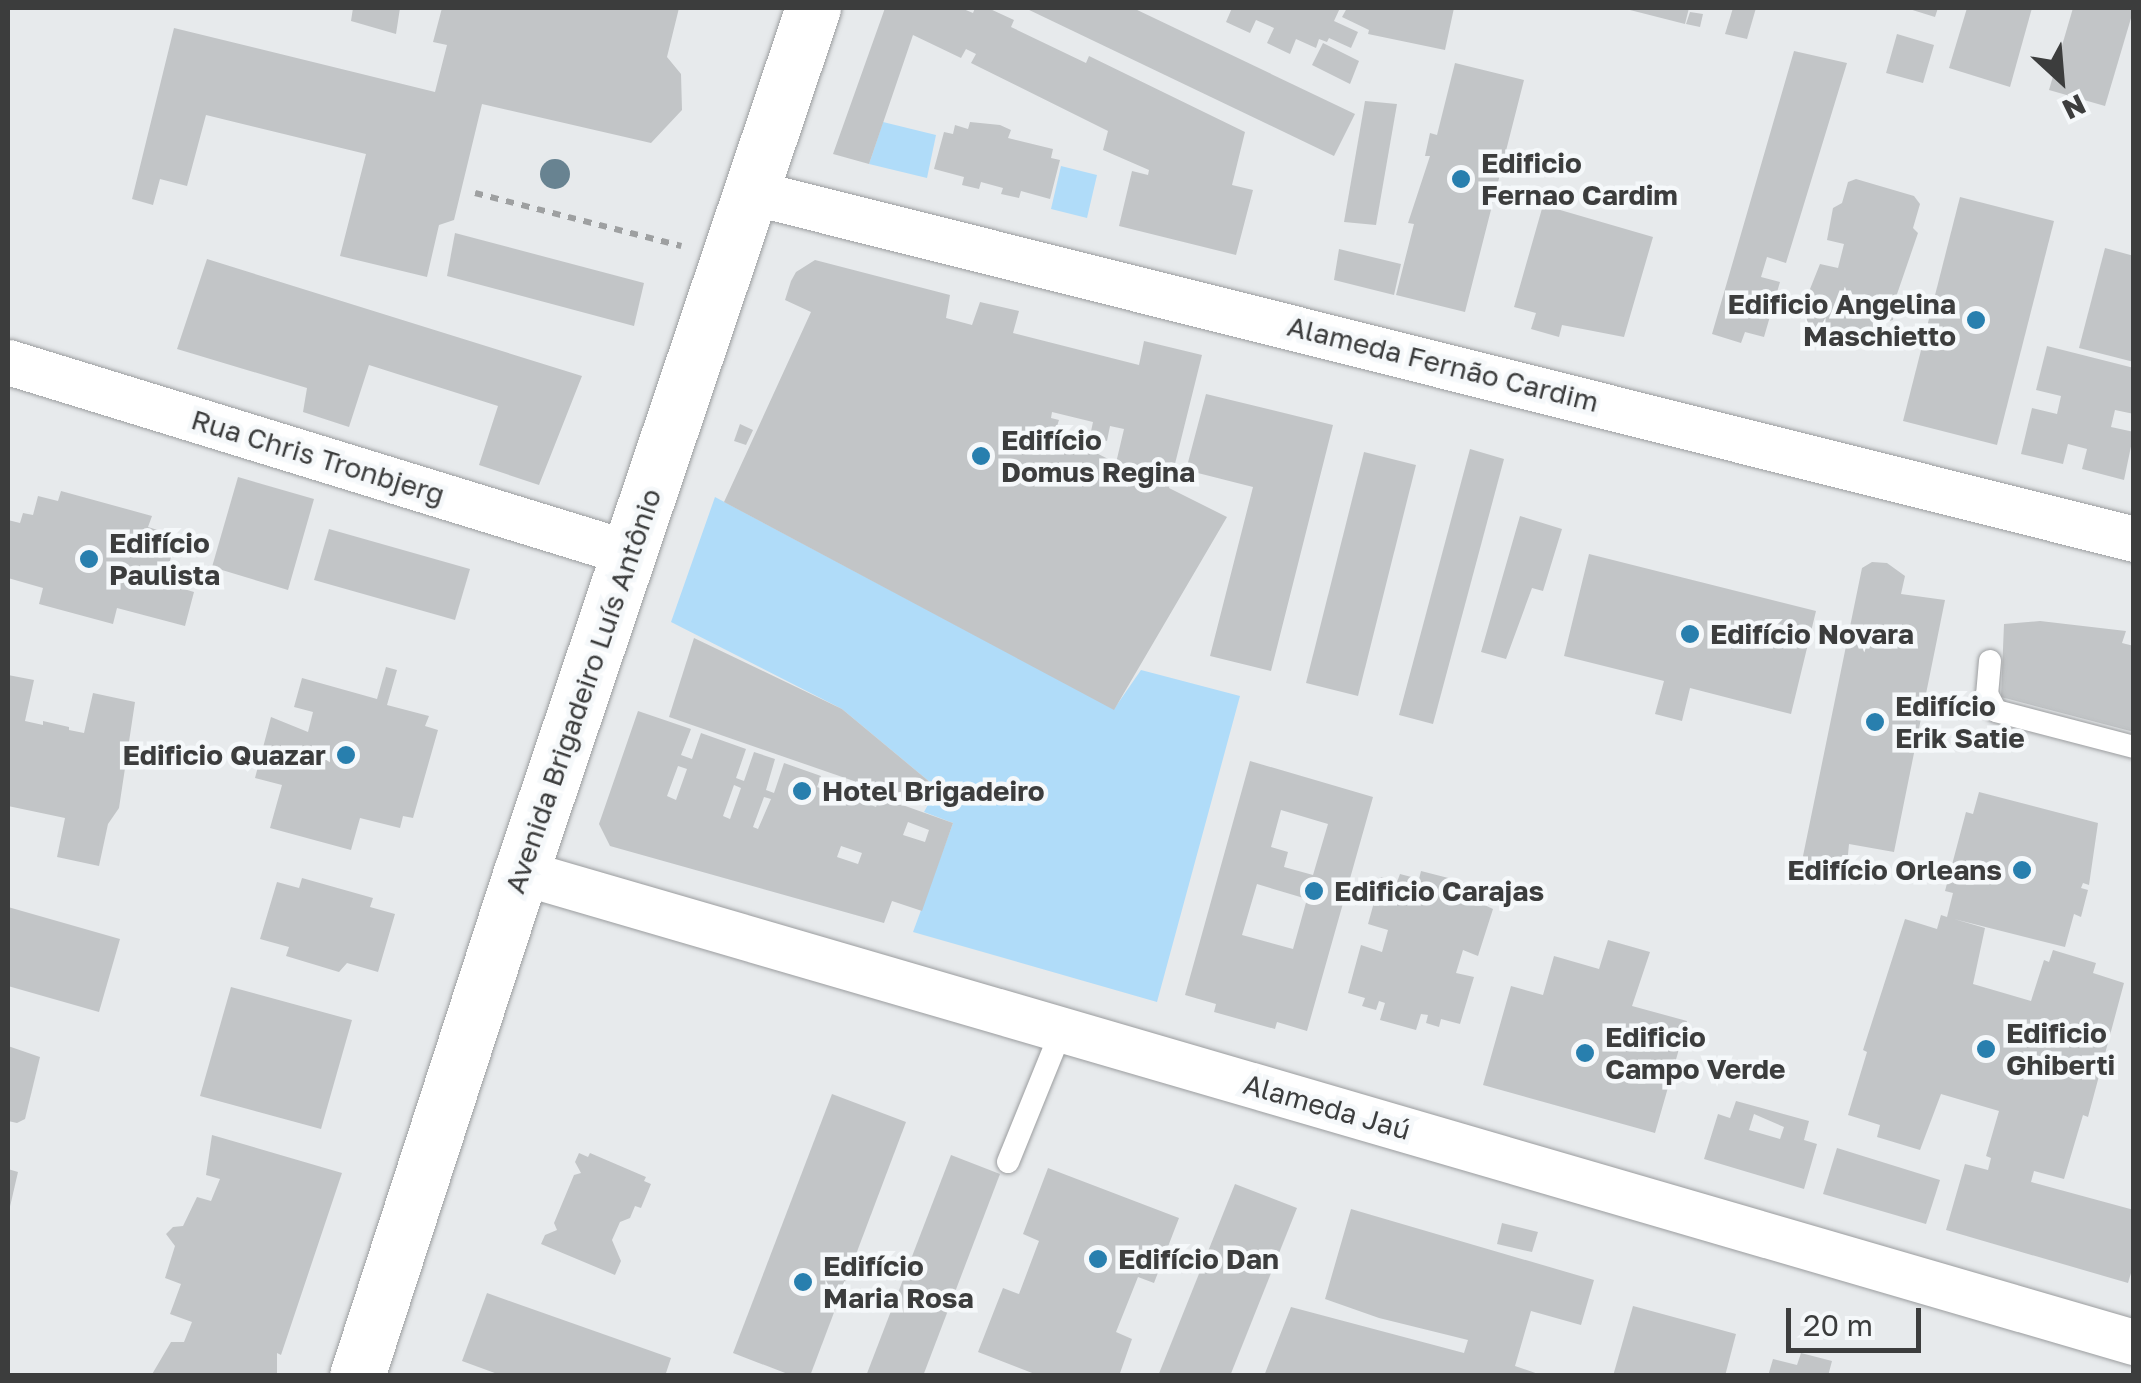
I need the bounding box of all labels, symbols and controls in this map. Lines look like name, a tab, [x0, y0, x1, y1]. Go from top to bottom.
north arrow	[2011, 30, 2111, 130]
text: N	[2058, 88, 2091, 127]
place label: Edificio Fernao Cardim	[1481, 146, 1678, 212]
marker: Edificio Fernao Cardim	[1450, 168, 1472, 190]
place label: Edificio Angelina Maschietto	[1728, 287, 1956, 353]
street label: Alameda Fernão Cardim	[1284, 309, 1602, 419]
marker: Edificio Angelina Maschietto	[1965, 309, 1987, 331]
street label: Rua Chris Tronbjerg	[187, 402, 449, 512]
place label: Edifício Domus Regina	[1001, 423, 1195, 489]
marker: Edifício Domus Regina	[970, 445, 992, 467]
street label: Avenida Brigadeiro Luís Antônio	[498, 484, 668, 898]
place label: Edifício Paulista	[109, 526, 220, 592]
marker: Edifício Paulista	[78, 548, 100, 570]
place label: Edifício Novara	[1710, 617, 1914, 651]
marker: Edifício Novara	[1679, 623, 1701, 645]
place label: Edifício Erik Satie	[1895, 689, 2025, 755]
marker: Edifício Erik Satie	[1864, 711, 1886, 733]
place label: Edificio Quazar	[122, 738, 326, 772]
marker: Edificio Quazar	[335, 744, 357, 766]
place label: Hotel Brigadeiro	[822, 774, 1045, 808]
marker: Hotel Brigadeiro	[791, 780, 813, 802]
place label: Edifício Orleans	[1787, 853, 2002, 887]
marker: Edifício Orleans	[2011, 859, 2033, 881]
place label: Edificio Carajas	[1334, 874, 1544, 908]
marker: Edificio Carajas	[1303, 880, 1325, 902]
place label: Edificio Ghiberti	[2006, 1016, 2115, 1082]
place label: Edificio Campo Verde	[1605, 1020, 1786, 1086]
marker: Edificio Ghiberti	[1975, 1038, 1997, 1060]
marker: Edificio Campo Verde	[1574, 1042, 1596, 1064]
street label: Alameda Jaú	[1240, 1067, 1414, 1147]
place label: Edifício Dan	[1118, 1242, 1279, 1276]
marker: Edifício Dan	[1087, 1248, 1109, 1270]
place label: Edifício Maria Rosa	[823, 1249, 974, 1315]
marker: Edifício Maria Rosa	[792, 1271, 814, 1293]
scale bar	[1791, 1288, 1926, 1350]
text: 20 m	[1803, 1307, 1873, 1343]

